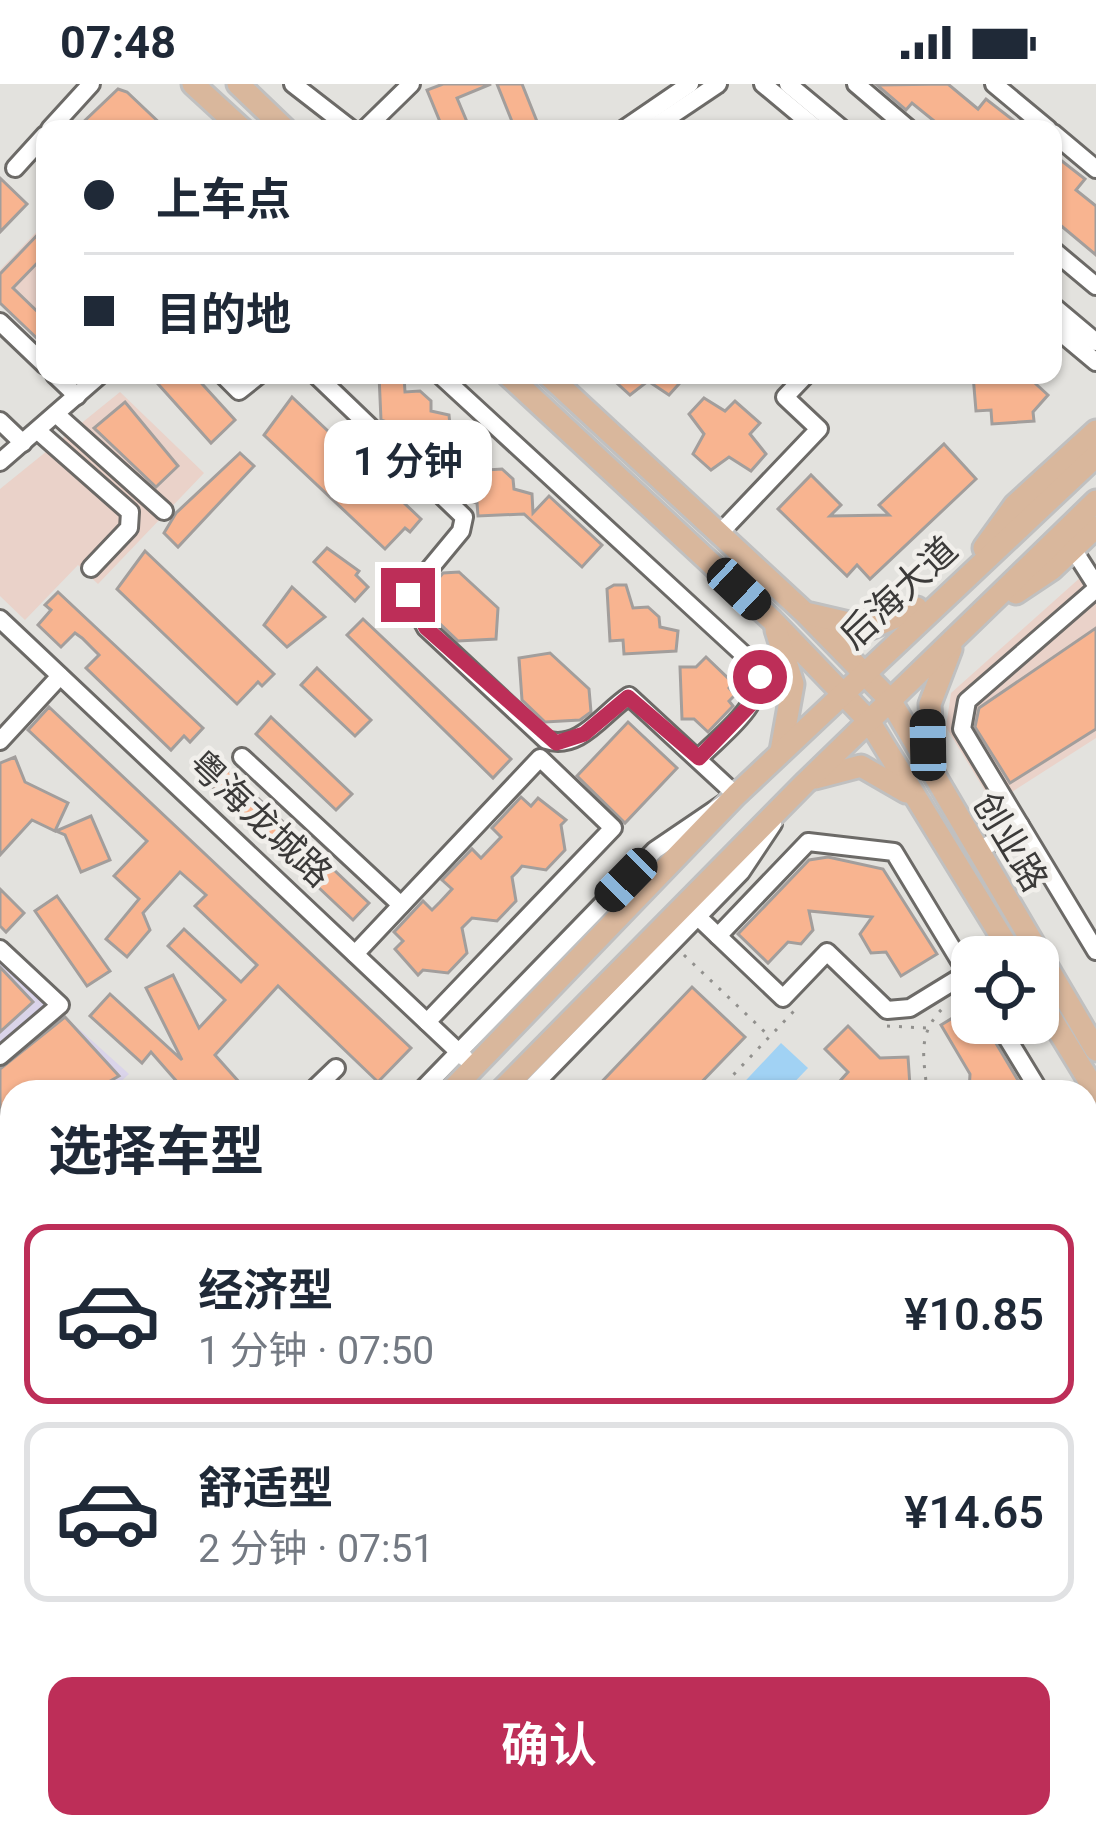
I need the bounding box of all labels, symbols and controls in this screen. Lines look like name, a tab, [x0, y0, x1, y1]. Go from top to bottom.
text: 07:48	[60, 16, 176, 69]
text: 上车点	[156, 173, 291, 226]
text: 目的地	[156, 288, 291, 341]
callout: 1 分钟	[324, 421, 492, 505]
text: 1 分钟	[353, 439, 463, 485]
street label: 后海大道	[832, 529, 966, 657]
car	[700, 551, 778, 627]
route end	[381, 568, 435, 622]
route start	[733, 650, 787, 704]
car	[909, 709, 947, 781]
street label: 粤海龙城路	[180, 742, 340, 896]
street label: 创业路	[964, 785, 1056, 899]
car	[588, 842, 664, 918]
map controls	[951, 936, 1059, 1044]
button: locate	[951, 936, 1059, 1044]
text: 选择车型	[48, 1120, 264, 1183]
icon: car	[54, 1260, 162, 1368]
text: 经济型	[198, 1264, 333, 1317]
text: ¥10.85	[904, 1288, 1044, 1341]
text: 1 分钟 · 07:50	[198, 1328, 434, 1374]
icon: car	[54, 1458, 162, 1566]
text: 舒适型	[198, 1462, 333, 1515]
text: ¥14.65	[904, 1486, 1044, 1539]
text: 2 分钟 · 07:51	[198, 1526, 434, 1572]
button: 确认	[48, 1677, 1050, 1815]

